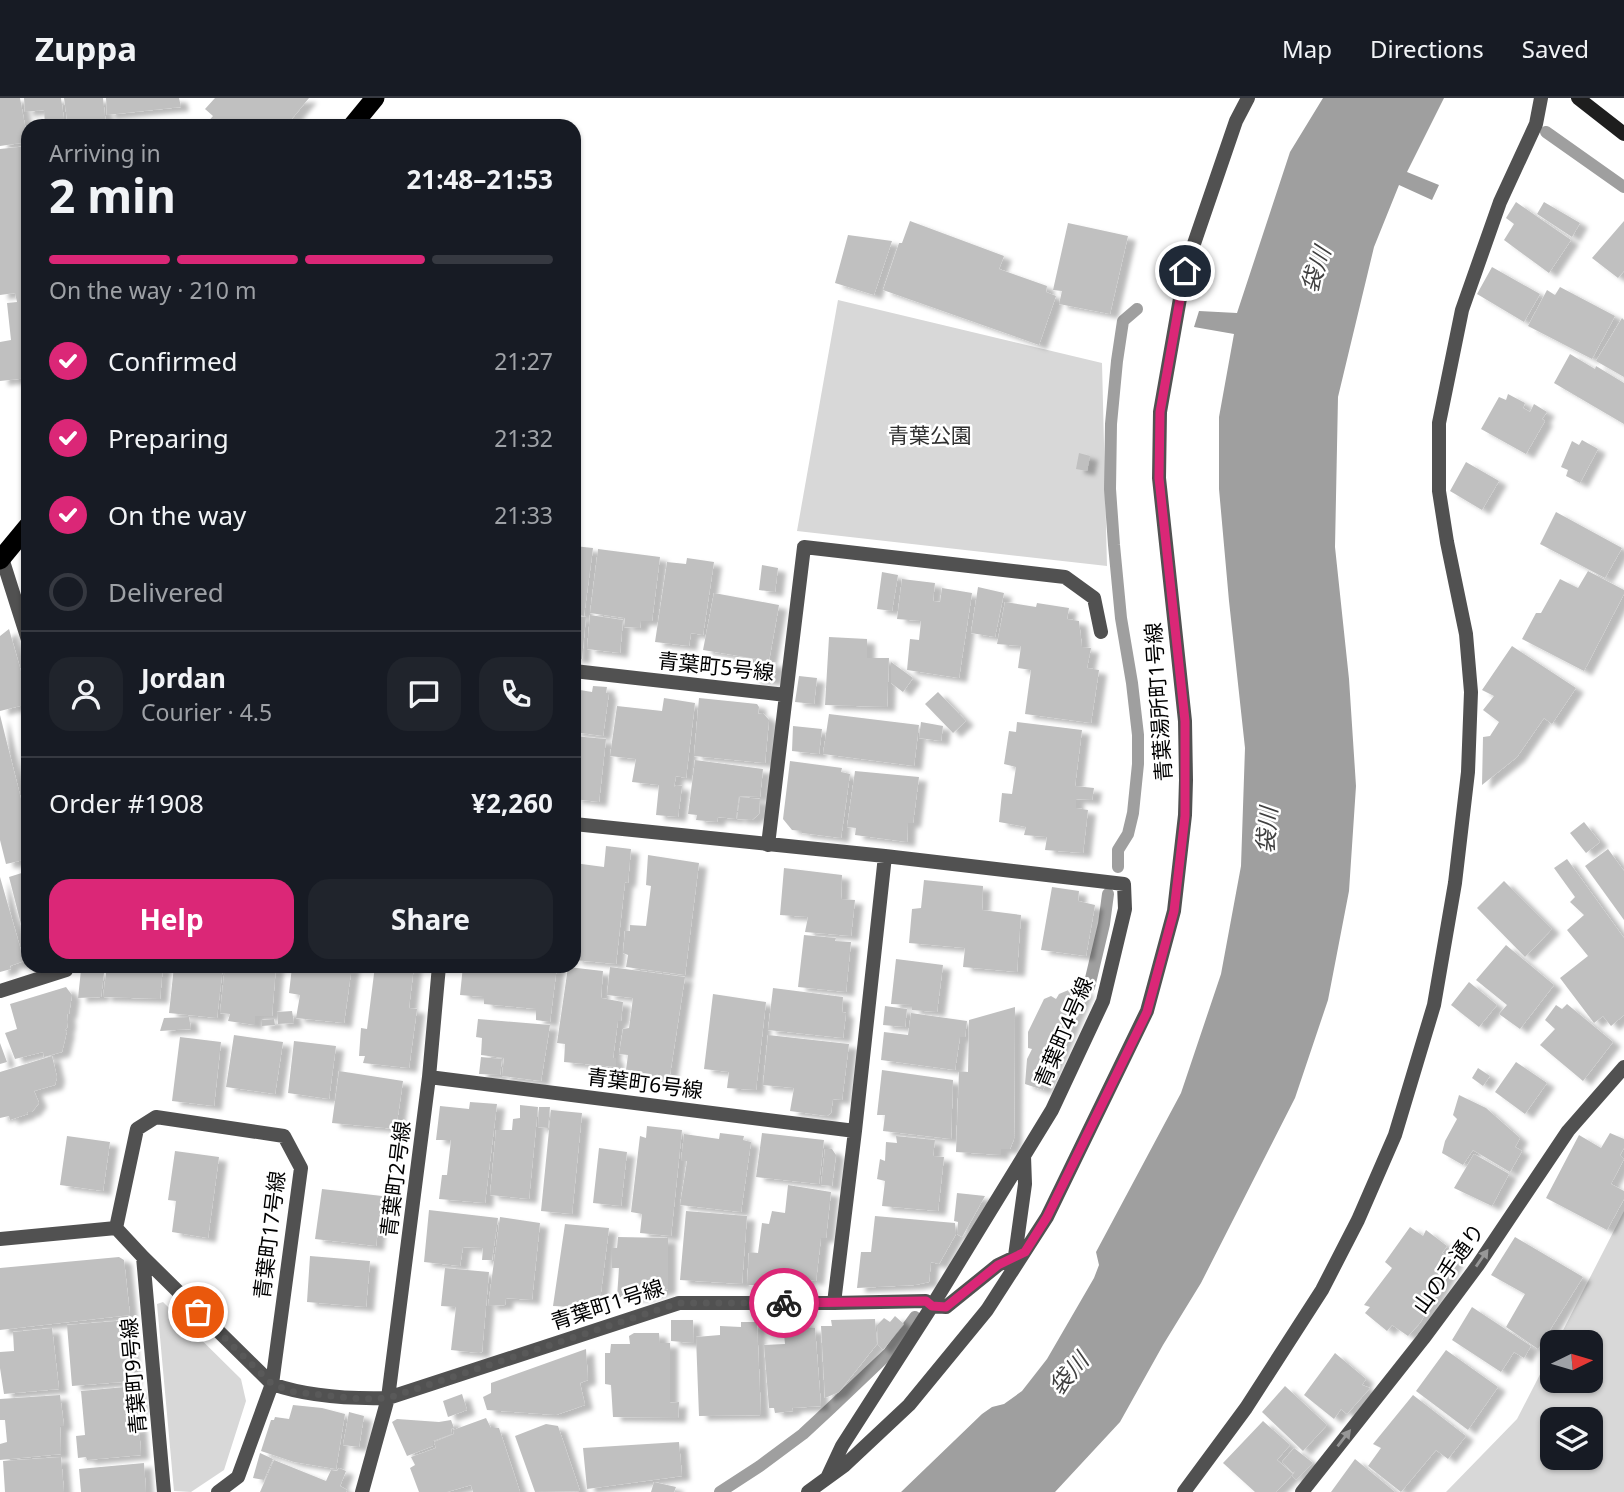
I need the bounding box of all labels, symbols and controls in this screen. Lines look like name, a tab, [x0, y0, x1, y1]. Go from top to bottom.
text: Zuppa	[35, 26, 137, 71]
text: Map	[1282, 32, 1332, 65]
text: Directions	[1370, 32, 1484, 65]
text: Saved	[1522, 32, 1589, 65]
text: Arriving in	[49, 137, 161, 169]
text: 21:48–21:53	[406, 161, 553, 197]
text: 2 min	[49, 164, 176, 226]
water label: 袋川	[1292, 239, 1339, 296]
pin	[1155, 241, 1215, 301]
icon: home	[1166, 252, 1204, 290]
text: On the way · 210 m	[49, 274, 256, 306]
icon: check	[49, 342, 87, 380]
text: Confirmed	[108, 343, 238, 379]
text: 21:27	[494, 345, 553, 377]
icon: check	[49, 419, 87, 457]
text: Preparing	[108, 420, 229, 456]
park label: 青葉公園	[888, 421, 972, 449]
text: 21:32	[494, 422, 553, 454]
icon: check	[49, 496, 87, 534]
text: On the way	[108, 497, 246, 533]
text: 21:33	[494, 499, 553, 531]
text: Delivered	[108, 574, 224, 610]
street label: 青葉湯所町1号線	[1138, 622, 1178, 782]
street label: 青葉町5号線	[656, 646, 776, 686]
button: person	[49, 657, 123, 731]
button: chat	[387, 657, 461, 731]
button: phone	[479, 657, 553, 731]
text: Jordan	[141, 660, 226, 696]
text: Courier · 4.5	[141, 696, 272, 728]
text: Order #1908	[49, 785, 204, 821]
text: ¥2,260	[471, 785, 553, 821]
water label: 袋川	[1248, 803, 1284, 854]
button: Help	[49, 879, 294, 959]
button: Share	[308, 879, 553, 959]
street label: 青葉町4号線	[1027, 973, 1099, 1091]
street label: 青葉町6号線	[585, 1062, 705, 1104]
street label: 青葉町2号線	[374, 1119, 416, 1239]
street label: 青葉町17号線	[247, 1169, 291, 1301]
street label: 山の手通り	[1406, 1217, 1490, 1319]
one-way arrow	[1475, 1249, 1489, 1267]
courier	[749, 1268, 819, 1338]
street label: 青葉町1号線	[547, 1273, 667, 1335]
pin	[168, 1282, 228, 1342]
icon: bike	[765, 1284, 803, 1322]
icon: bag	[179, 1293, 217, 1331]
street label: 青葉町9号線	[114, 1316, 152, 1436]
north arrow	[1540, 1330, 1603, 1393]
map controls	[1540, 1330, 1603, 1470]
water label: 袋川	[1041, 1343, 1097, 1401]
button: layers	[1540, 1407, 1603, 1470]
one-way arrow	[1336, 1430, 1351, 1447]

